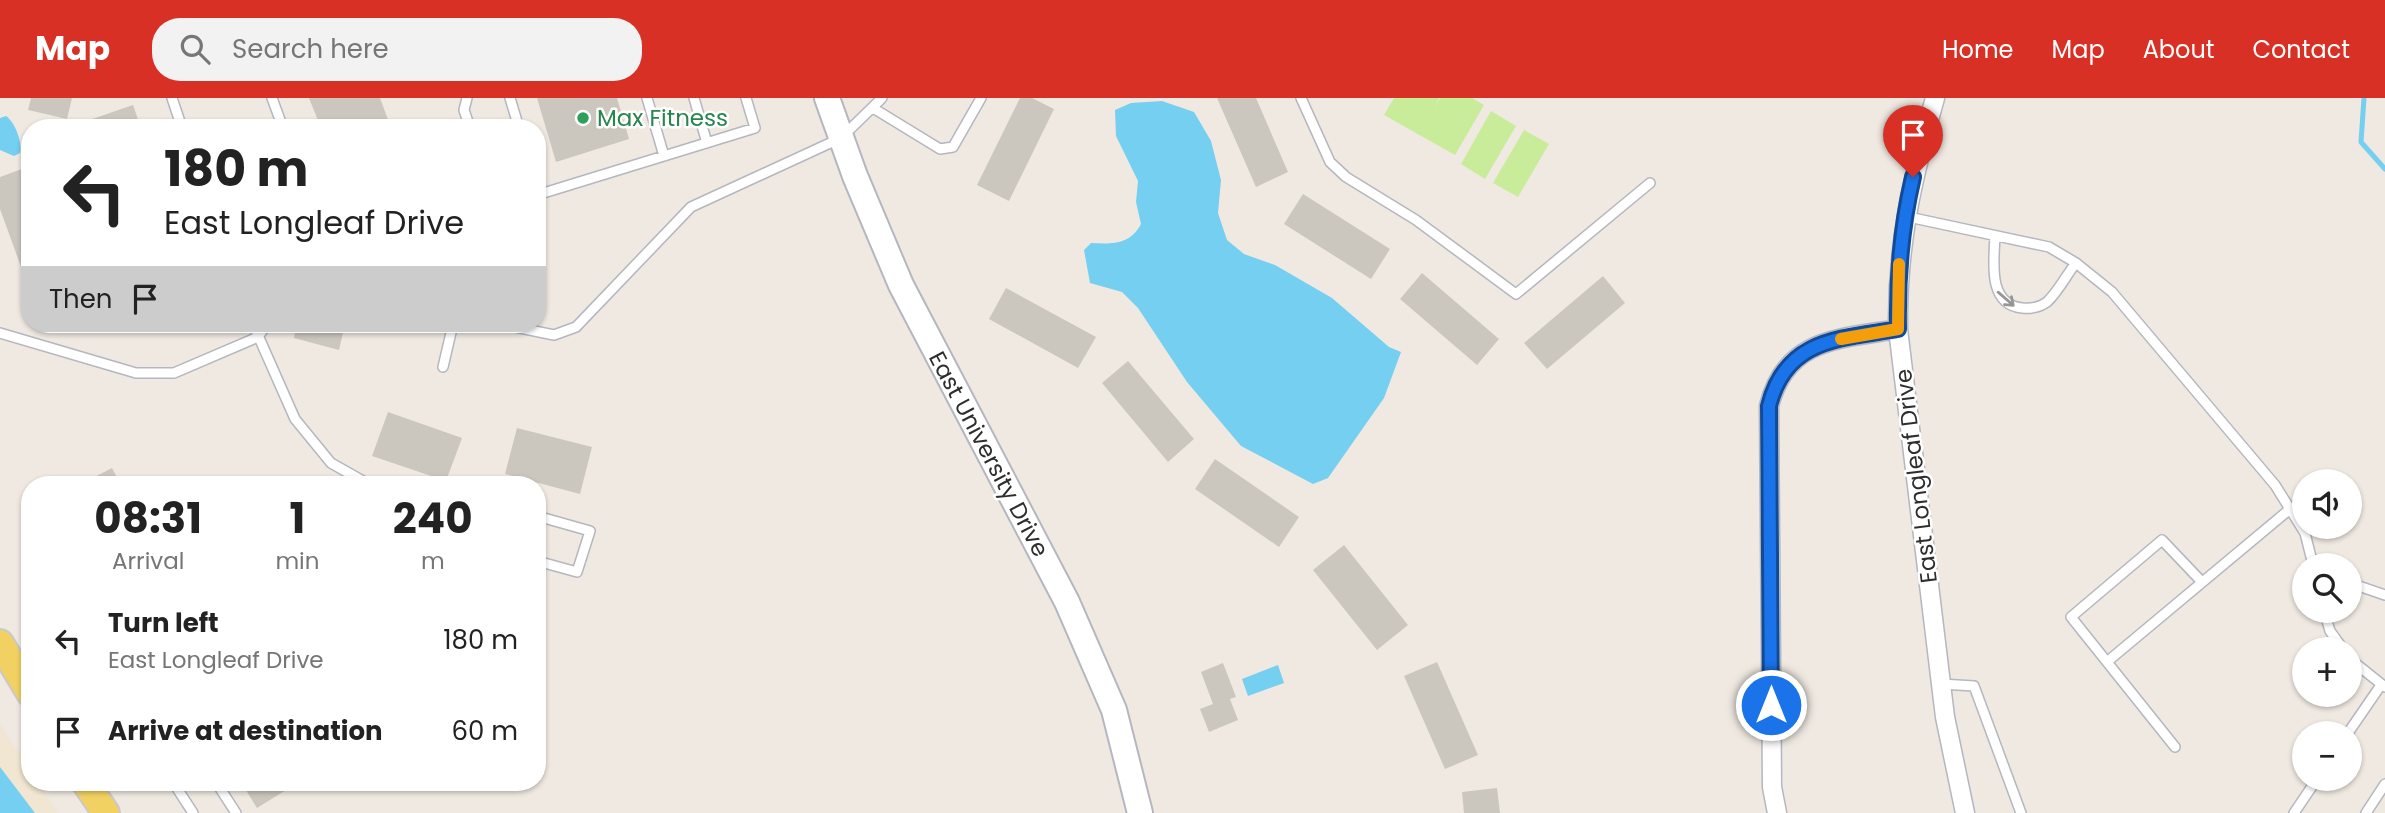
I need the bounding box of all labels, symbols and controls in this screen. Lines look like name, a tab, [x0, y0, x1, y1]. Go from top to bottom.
search box	[152, 18, 642, 81]
text: Map	[35, 25, 110, 72]
icon: search	[176, 30, 214, 68]
text: Search here	[232, 31, 389, 67]
text: Home	[1942, 33, 2014, 66]
text: Map	[2052, 33, 2105, 66]
text: About	[2143, 33, 2214, 66]
text: Contact	[2252, 33, 2350, 66]
place label: Max Fitness	[597, 102, 728, 134]
pin	[1883, 105, 1943, 177]
marker: Max Fitness	[575, 110, 591, 126]
icon: arrive	[1894, 116, 1932, 154]
text: 180 m	[164, 135, 308, 203]
icon: left	[49, 147, 140, 238]
text: East Longleaf Drive	[164, 200, 464, 245]
icon: arrive	[126, 280, 164, 318]
text: Then	[49, 281, 112, 317]
one-way arrow	[1997, 291, 2015, 307]
street label: East University Drive	[921, 346, 1057, 562]
street label: East Longleaf Drive	[1887, 367, 1945, 585]
map controls	[2292, 469, 2362, 791]
button: sound	[2292, 469, 2362, 539]
text: 08:31	[94, 489, 202, 548]
text: 1	[290, 489, 305, 548]
text: 240	[393, 489, 473, 548]
text: Arrival	[112, 545, 184, 577]
text: min	[275, 545, 320, 577]
text: m	[421, 545, 445, 577]
button: search	[2292, 553, 2362, 623]
text: Turn left	[108, 605, 219, 641]
icon: left	[49, 622, 87, 660]
text: 180 m	[443, 622, 518, 658]
button: +	[2292, 637, 2362, 707]
text: East Longleaf Drive	[108, 644, 324, 676]
position arrow	[1734, 668, 1808, 742]
icon: arrive	[49, 713, 87, 751]
text: Arrive at destination	[108, 713, 383, 749]
text: 60 m	[451, 713, 518, 749]
button: −	[2292, 721, 2362, 791]

